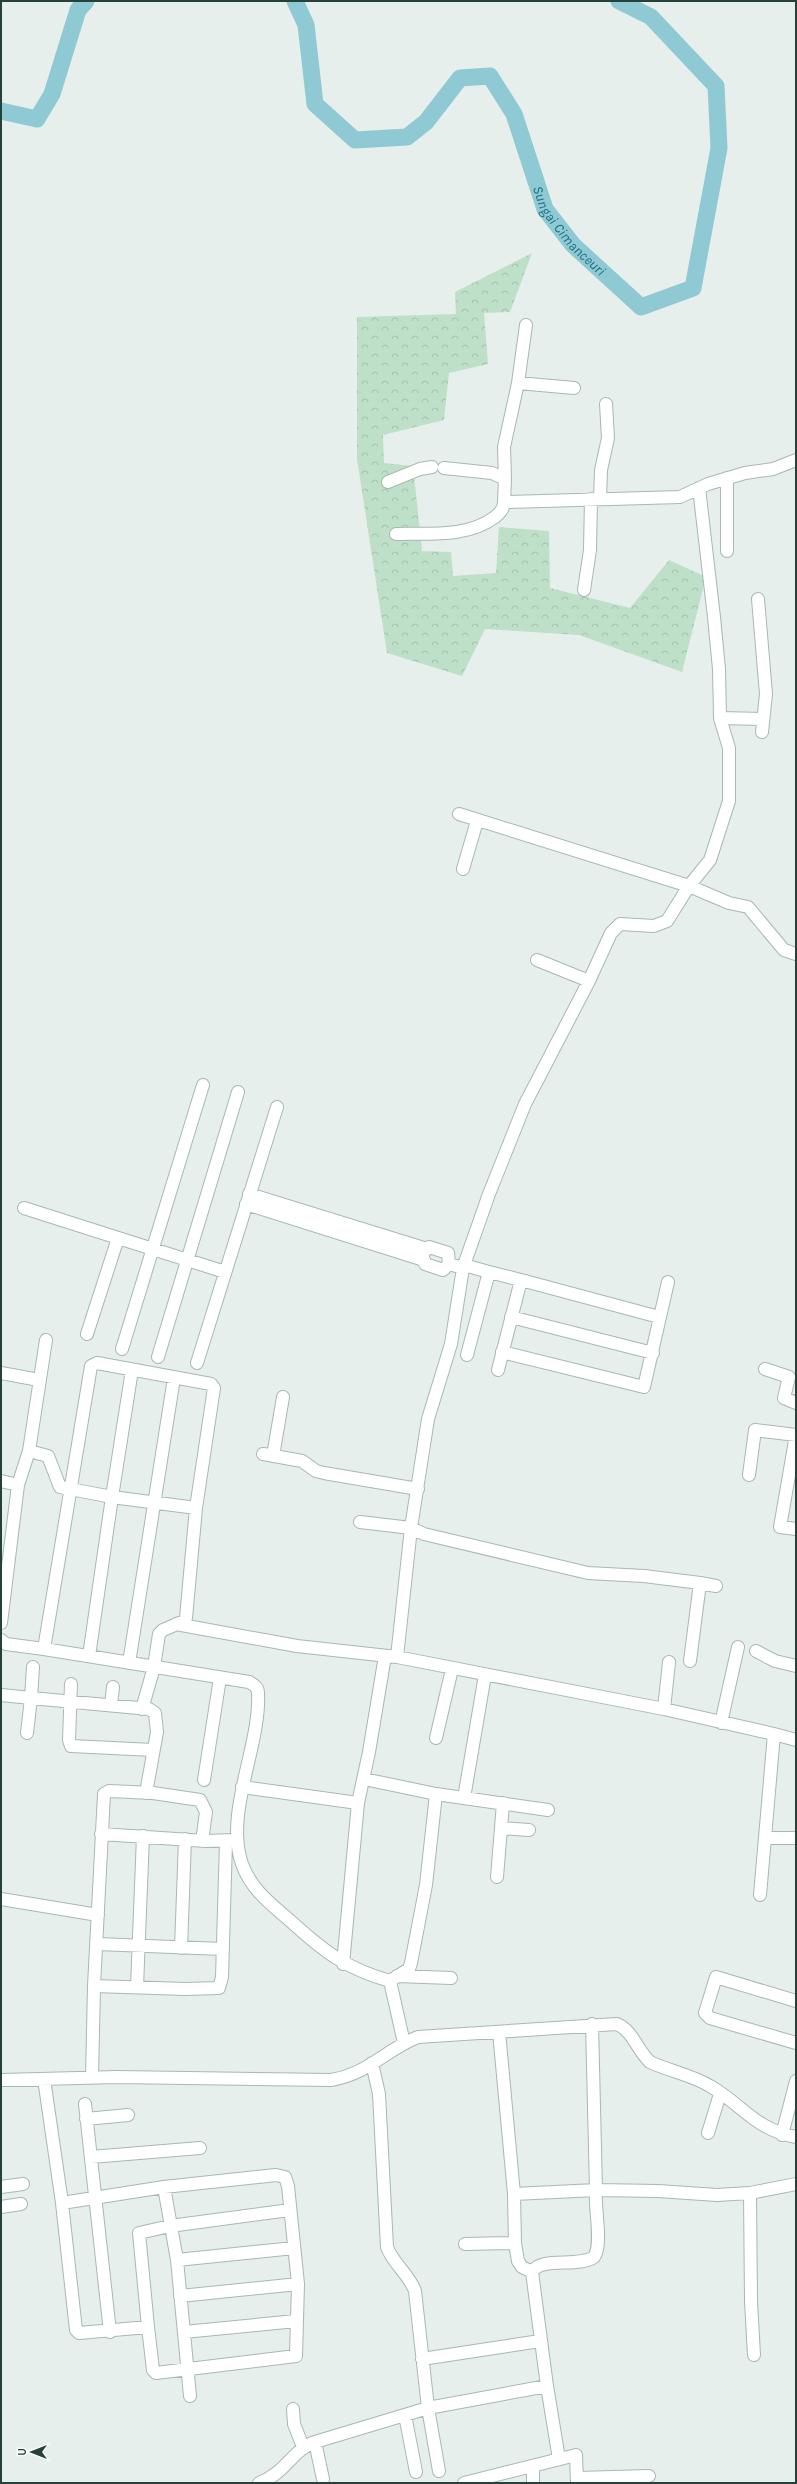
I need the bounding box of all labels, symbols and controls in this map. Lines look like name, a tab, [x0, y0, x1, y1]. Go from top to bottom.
water label: Sungai Cimanceuri	[529, 183, 609, 279]
north arrow	[12, 2432, 52, 2472]
text: U	[16, 2448, 29, 2456]

